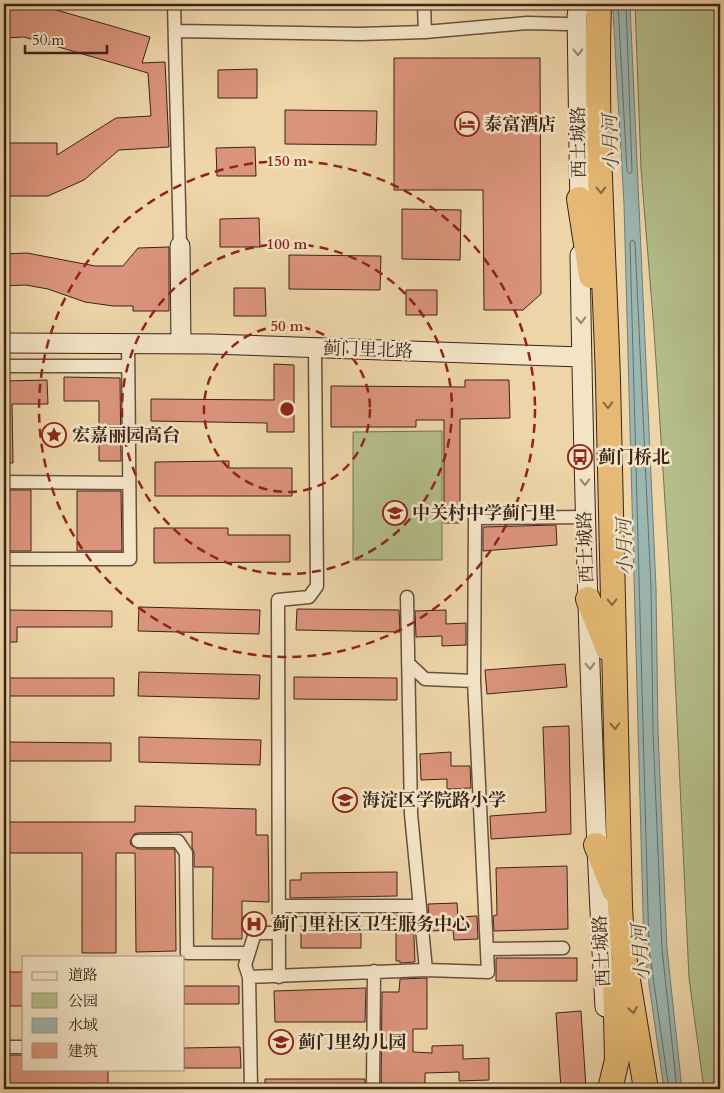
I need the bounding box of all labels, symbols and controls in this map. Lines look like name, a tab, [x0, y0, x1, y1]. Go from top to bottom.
scale bar	[25, 22, 108, 54]
text: 50 m	[32, 30, 64, 50]
one-way arrow	[573, 49, 583, 57]
street label: 西土城路	[566, 106, 592, 178]
hotel icon: 泰富酒店	[454, 111, 480, 137]
water label: 小月河	[597, 111, 625, 172]
place label: 泰富酒店	[484, 112, 556, 137]
text: 150 m	[267, 151, 308, 171]
one-way arrow	[596, 186, 606, 194]
text: 100 m	[267, 234, 308, 254]
text: 50 m	[270, 316, 304, 336]
one-way arrow	[576, 316, 586, 324]
street label: 蓟门里北路	[323, 336, 413, 364]
centre of rings	[278, 400, 296, 418]
one-way arrow	[603, 402, 613, 409]
place icon: 宏嘉丽园高台	[41, 422, 67, 448]
place label: 宏嘉丽园高台	[72, 423, 180, 448]
bus stop icon: 蓟门桥北	[567, 444, 593, 470]
place label: 蓟门桥北	[598, 445, 670, 470]
one-way arrow	[579, 479, 590, 487]
school or university icon: 中关村中学蓟门里	[382, 500, 408, 526]
place label: 中关村中学蓟门里	[412, 501, 556, 526]
street label: 西土城路	[572, 511, 600, 583]
water label: 小月河	[611, 515, 639, 576]
one-way arrow	[607, 599, 617, 607]
one-way arrow	[585, 662, 595, 670]
one-way arrow	[610, 723, 620, 731]
school or university icon: 海淀区学院路小学	[332, 787, 358, 813]
place label: 海淀区学院路小学	[362, 788, 506, 813]
hospital icon: 蓟门里社区卫生服务中心	[241, 911, 267, 937]
place label: 蓟门里社区卫生服务中心	[272, 912, 470, 937]
street label: 西土城路	[588, 914, 616, 988]
water label: 小月河	[626, 921, 656, 982]
legend	[22, 956, 185, 1070]
text: 道路	[68, 965, 98, 985]
text: 公园	[68, 991, 98, 1011]
one-way arrow	[628, 1006, 638, 1015]
text: 水域	[68, 1015, 98, 1035]
school or university icon: 蓟门里幼儿园	[268, 1029, 294, 1055]
place label: 蓟门里幼儿园	[298, 1030, 406, 1055]
text: 建筑	[68, 1041, 98, 1061]

